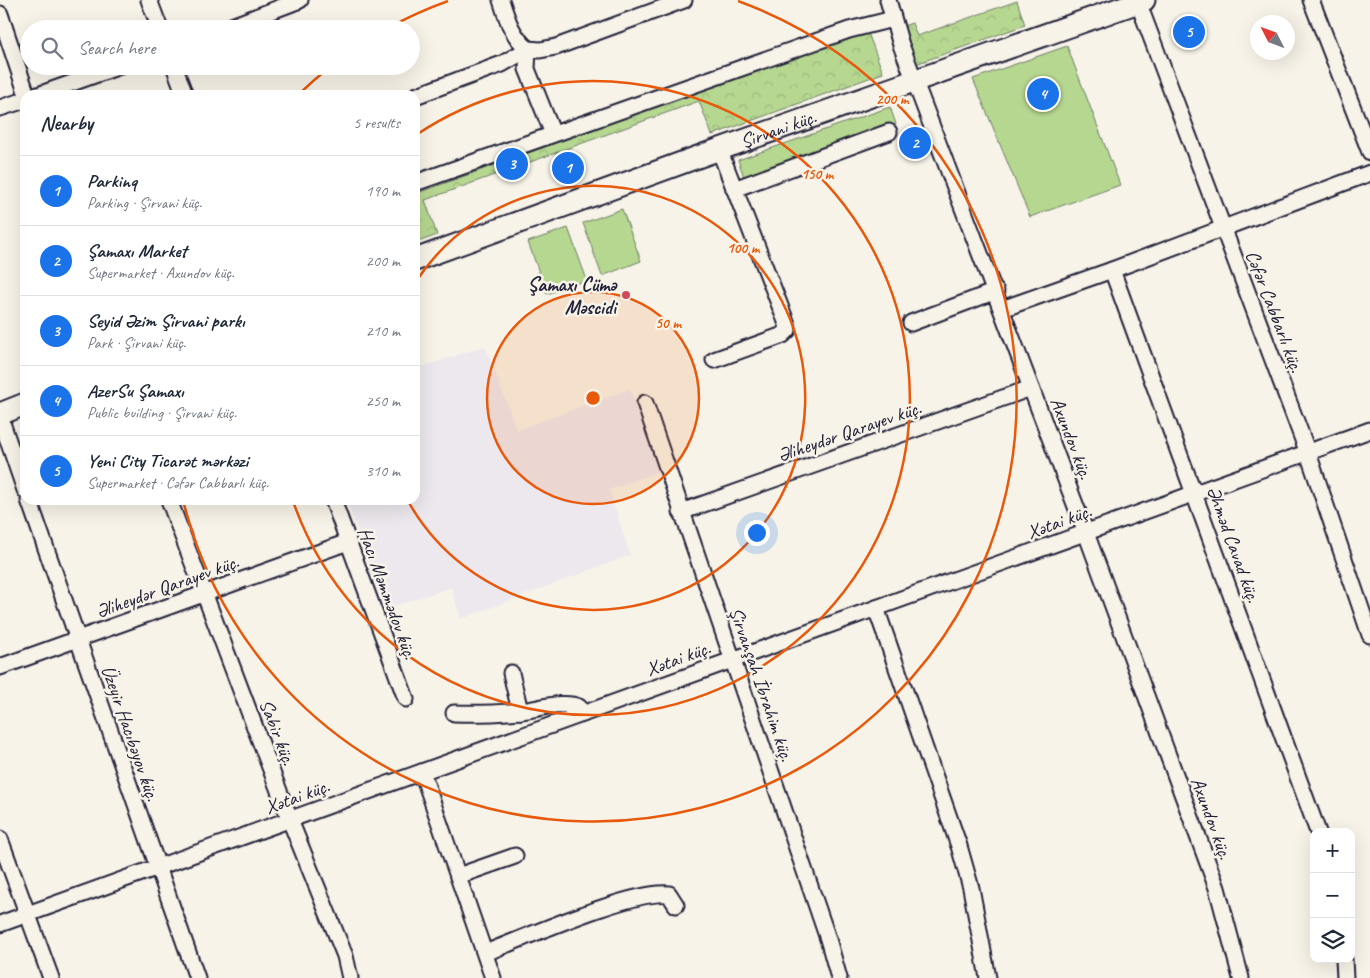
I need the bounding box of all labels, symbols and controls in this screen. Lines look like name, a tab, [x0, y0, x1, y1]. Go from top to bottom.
pin: 5	[1173, 13, 1205, 51]
north arrow	[1250, 15, 1295, 60]
search box	[20, 20, 420, 75]
icon: search	[38, 34, 66, 62]
text: Search here	[78, 36, 155, 60]
pin: 4	[1027, 75, 1059, 113]
text: 200 m	[876, 90, 910, 109]
street label: Şirvani küç.	[737, 104, 819, 154]
text: Nearby	[40, 110, 93, 136]
text: 5 results	[353, 113, 400, 133]
pin: 2	[899, 124, 931, 162]
pin: 3	[496, 145, 528, 183]
pin: 1	[552, 149, 584, 187]
text: 150 m	[801, 165, 835, 184]
text: Parkinq	[87, 169, 137, 193]
text: 1	[52, 181, 60, 201]
text: 190 m	[366, 181, 400, 201]
text: Parking · Şirvani küç.	[87, 193, 202, 213]
text: Şamaxı Market	[87, 239, 187, 263]
text: 100 m	[727, 239, 761, 258]
street label: Cəfər Cabbarlı küç.	[1240, 247, 1309, 376]
text: 2	[52, 251, 60, 271]
text: 200 m	[366, 251, 400, 271]
text: Supermarket · Axundov küç.	[87, 263, 234, 283]
place label: Şamaxı Cümə Məscidi	[528, 272, 619, 320]
marker: Şamaxı Cümə Məscidi	[620, 289, 632, 301]
text: Seyid Əzim Şirvani parkı	[87, 309, 244, 333]
text: 50 m	[655, 314, 682, 333]
text: 3	[52, 321, 60, 341]
text: 210 m	[366, 321, 400, 341]
text: Park · Şirvani küç.	[87, 333, 186, 353]
text: AzerSu Şamaxı	[87, 379, 184, 403]
centre of rings	[584, 389, 602, 407]
text: 4	[52, 391, 60, 411]
text: 250 m	[366, 391, 400, 411]
street label: Axundov küç.	[1045, 394, 1099, 483]
street label: Əliheydər Qarayev küç.	[774, 395, 924, 468]
text: Public building · Şirvani küç.	[87, 403, 237, 423]
text: Yeni City Ticarət mərkəzi	[87, 449, 248, 473]
text: 5	[53, 461, 59, 481]
text: 310 m	[366, 461, 400, 481]
text: Supermarket · Cəfər Cabbarlı küç.	[87, 473, 269, 493]
street label: Əhməd Cavad küç.	[1201, 483, 1266, 606]
street label: Xətai küç.	[1024, 498, 1095, 545]
your location	[744, 520, 770, 546]
street label: Hacı Məmmədov küç.	[352, 524, 423, 663]
street label: Əliheydər Qarayev küç.	[92, 549, 242, 624]
street label: Şirvanşah İbrahim küç.	[723, 604, 800, 764]
street label: Xətai küç.	[643, 635, 714, 682]
street label: Üzeyir Hacıbəyov küç.	[96, 662, 165, 804]
street label: Sabir küç.	[254, 696, 301, 769]
street label: Xətai küç.	[262, 773, 333, 820]
street label: Axundov küç.	[1185, 774, 1238, 863]
map controls	[1310, 828, 1355, 963]
button: +	[1310, 828, 1355, 873]
button: −	[1310, 873, 1355, 918]
button: layers	[1310, 918, 1355, 963]

